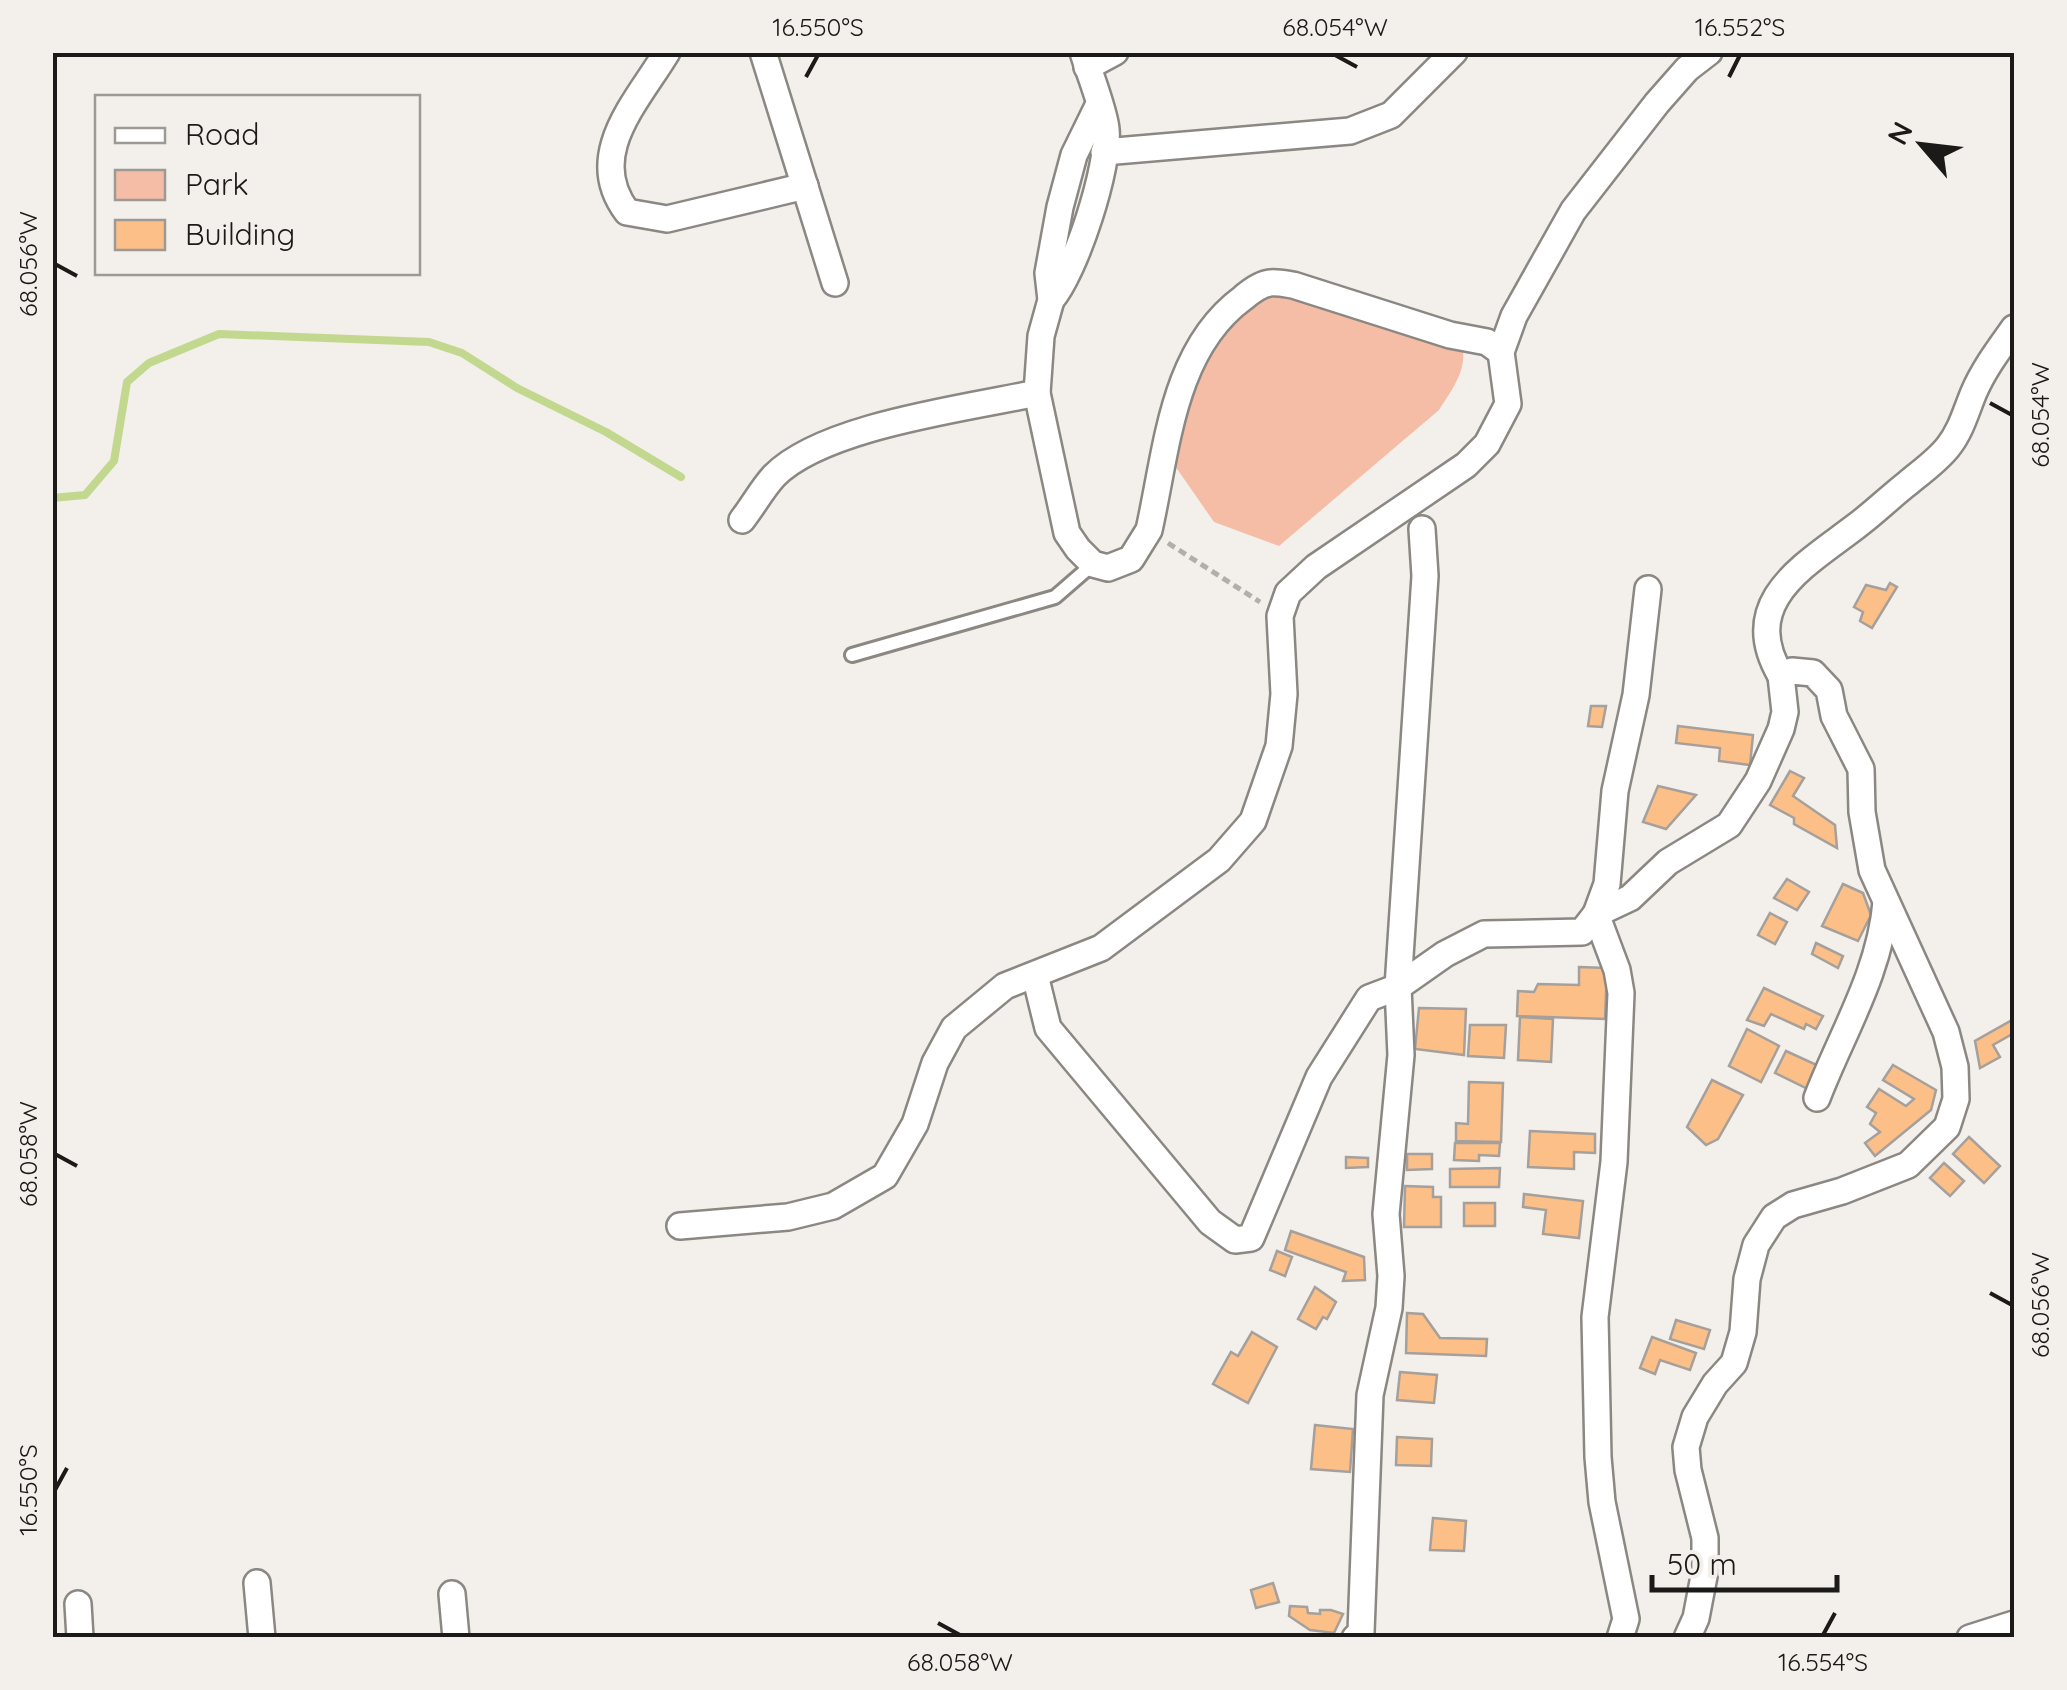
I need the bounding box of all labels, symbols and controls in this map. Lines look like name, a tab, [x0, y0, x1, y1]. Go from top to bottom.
text: 16.550°S	[772, 11, 864, 42]
text: 68.054°W	[1282, 11, 1388, 42]
text: 16.552°S	[1695, 11, 1785, 42]
legend	[95, 95, 420, 275]
north arrow	[1872, 95, 1972, 195]
text: Road	[185, 115, 259, 153]
text: N	[1879, 116, 1920, 150]
text: Park	[185, 165, 249, 203]
text: 68.056°W	[12, 211, 43, 317]
text: Building	[185, 215, 295, 253]
text: 68.054°W	[2024, 362, 2055, 468]
text: 68.058°W	[12, 1101, 43, 1207]
text: 68.056°W	[2024, 1252, 2055, 1358]
text: 16.550°S	[12, 1444, 43, 1536]
scale bar	[1652, 1530, 1837, 1592]
text: 50 m	[1667, 1545, 1737, 1583]
text: 68.058°W	[907, 1646, 1013, 1677]
text: 16.554°S	[1778, 1646, 1868, 1677]

